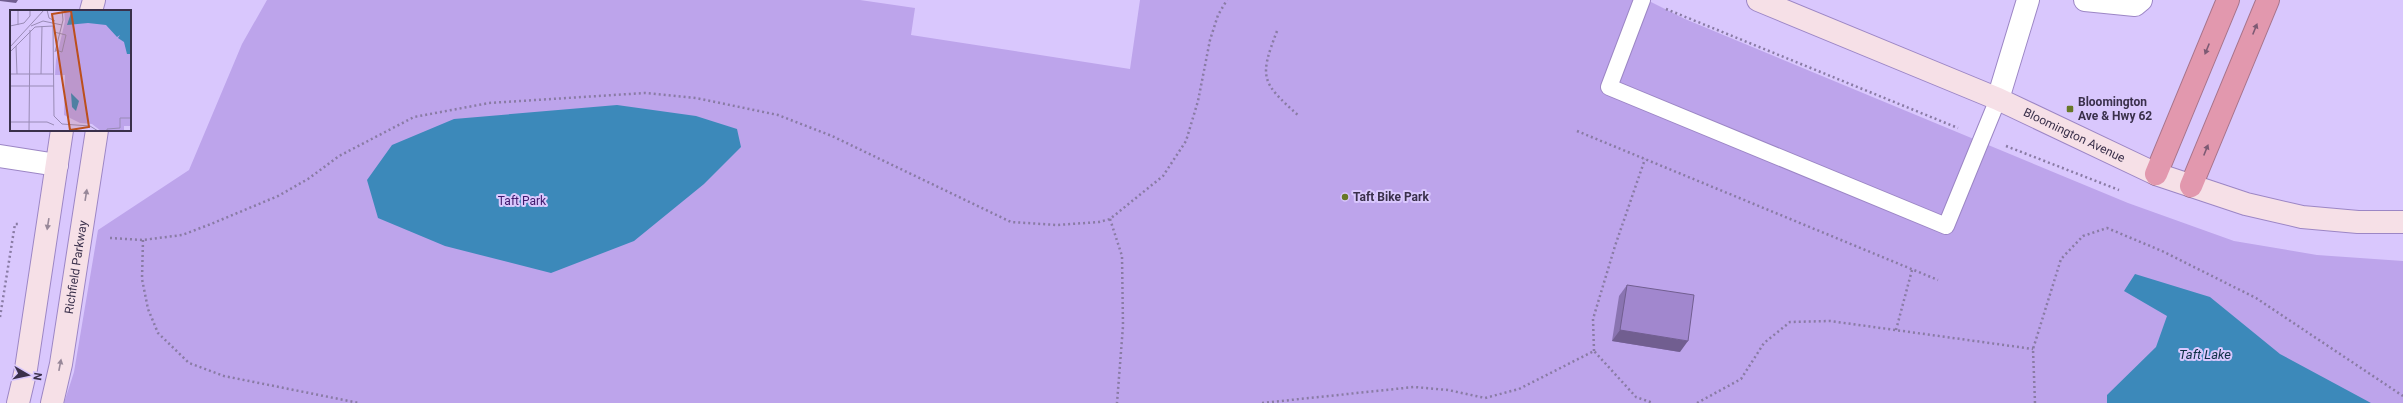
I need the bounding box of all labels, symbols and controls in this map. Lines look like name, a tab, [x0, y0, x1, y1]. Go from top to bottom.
inset map	[10, 10, 131, 131]
one-way arrow	[2253, 23, 2259, 35]
one-way arrow	[2204, 43, 2211, 55]
place label: Bloomington Ave & Hwy 62	[2078, 95, 2152, 123]
marker: Bloomington Ave & Hwy 62	[2065, 104, 2075, 114]
street label: Bloomington Avenue	[2021, 105, 2127, 165]
one-way arrow	[2203, 143, 2209, 155]
one-way arrow	[83, 189, 89, 201]
place label: Taft Bike Park	[1353, 190, 1429, 204]
marker: Taft Bike Park	[1340, 192, 1350, 202]
park label: Taft Park	[498, 194, 547, 208]
one-way arrow	[44, 218, 50, 230]
street label: Richfield Parkway	[62, 219, 90, 315]
water label: Taft Lake	[2179, 347, 2231, 362]
north arrow	[8, 355, 48, 395]
one-way arrow	[57, 359, 63, 371]
text: N	[30, 372, 44, 382]

